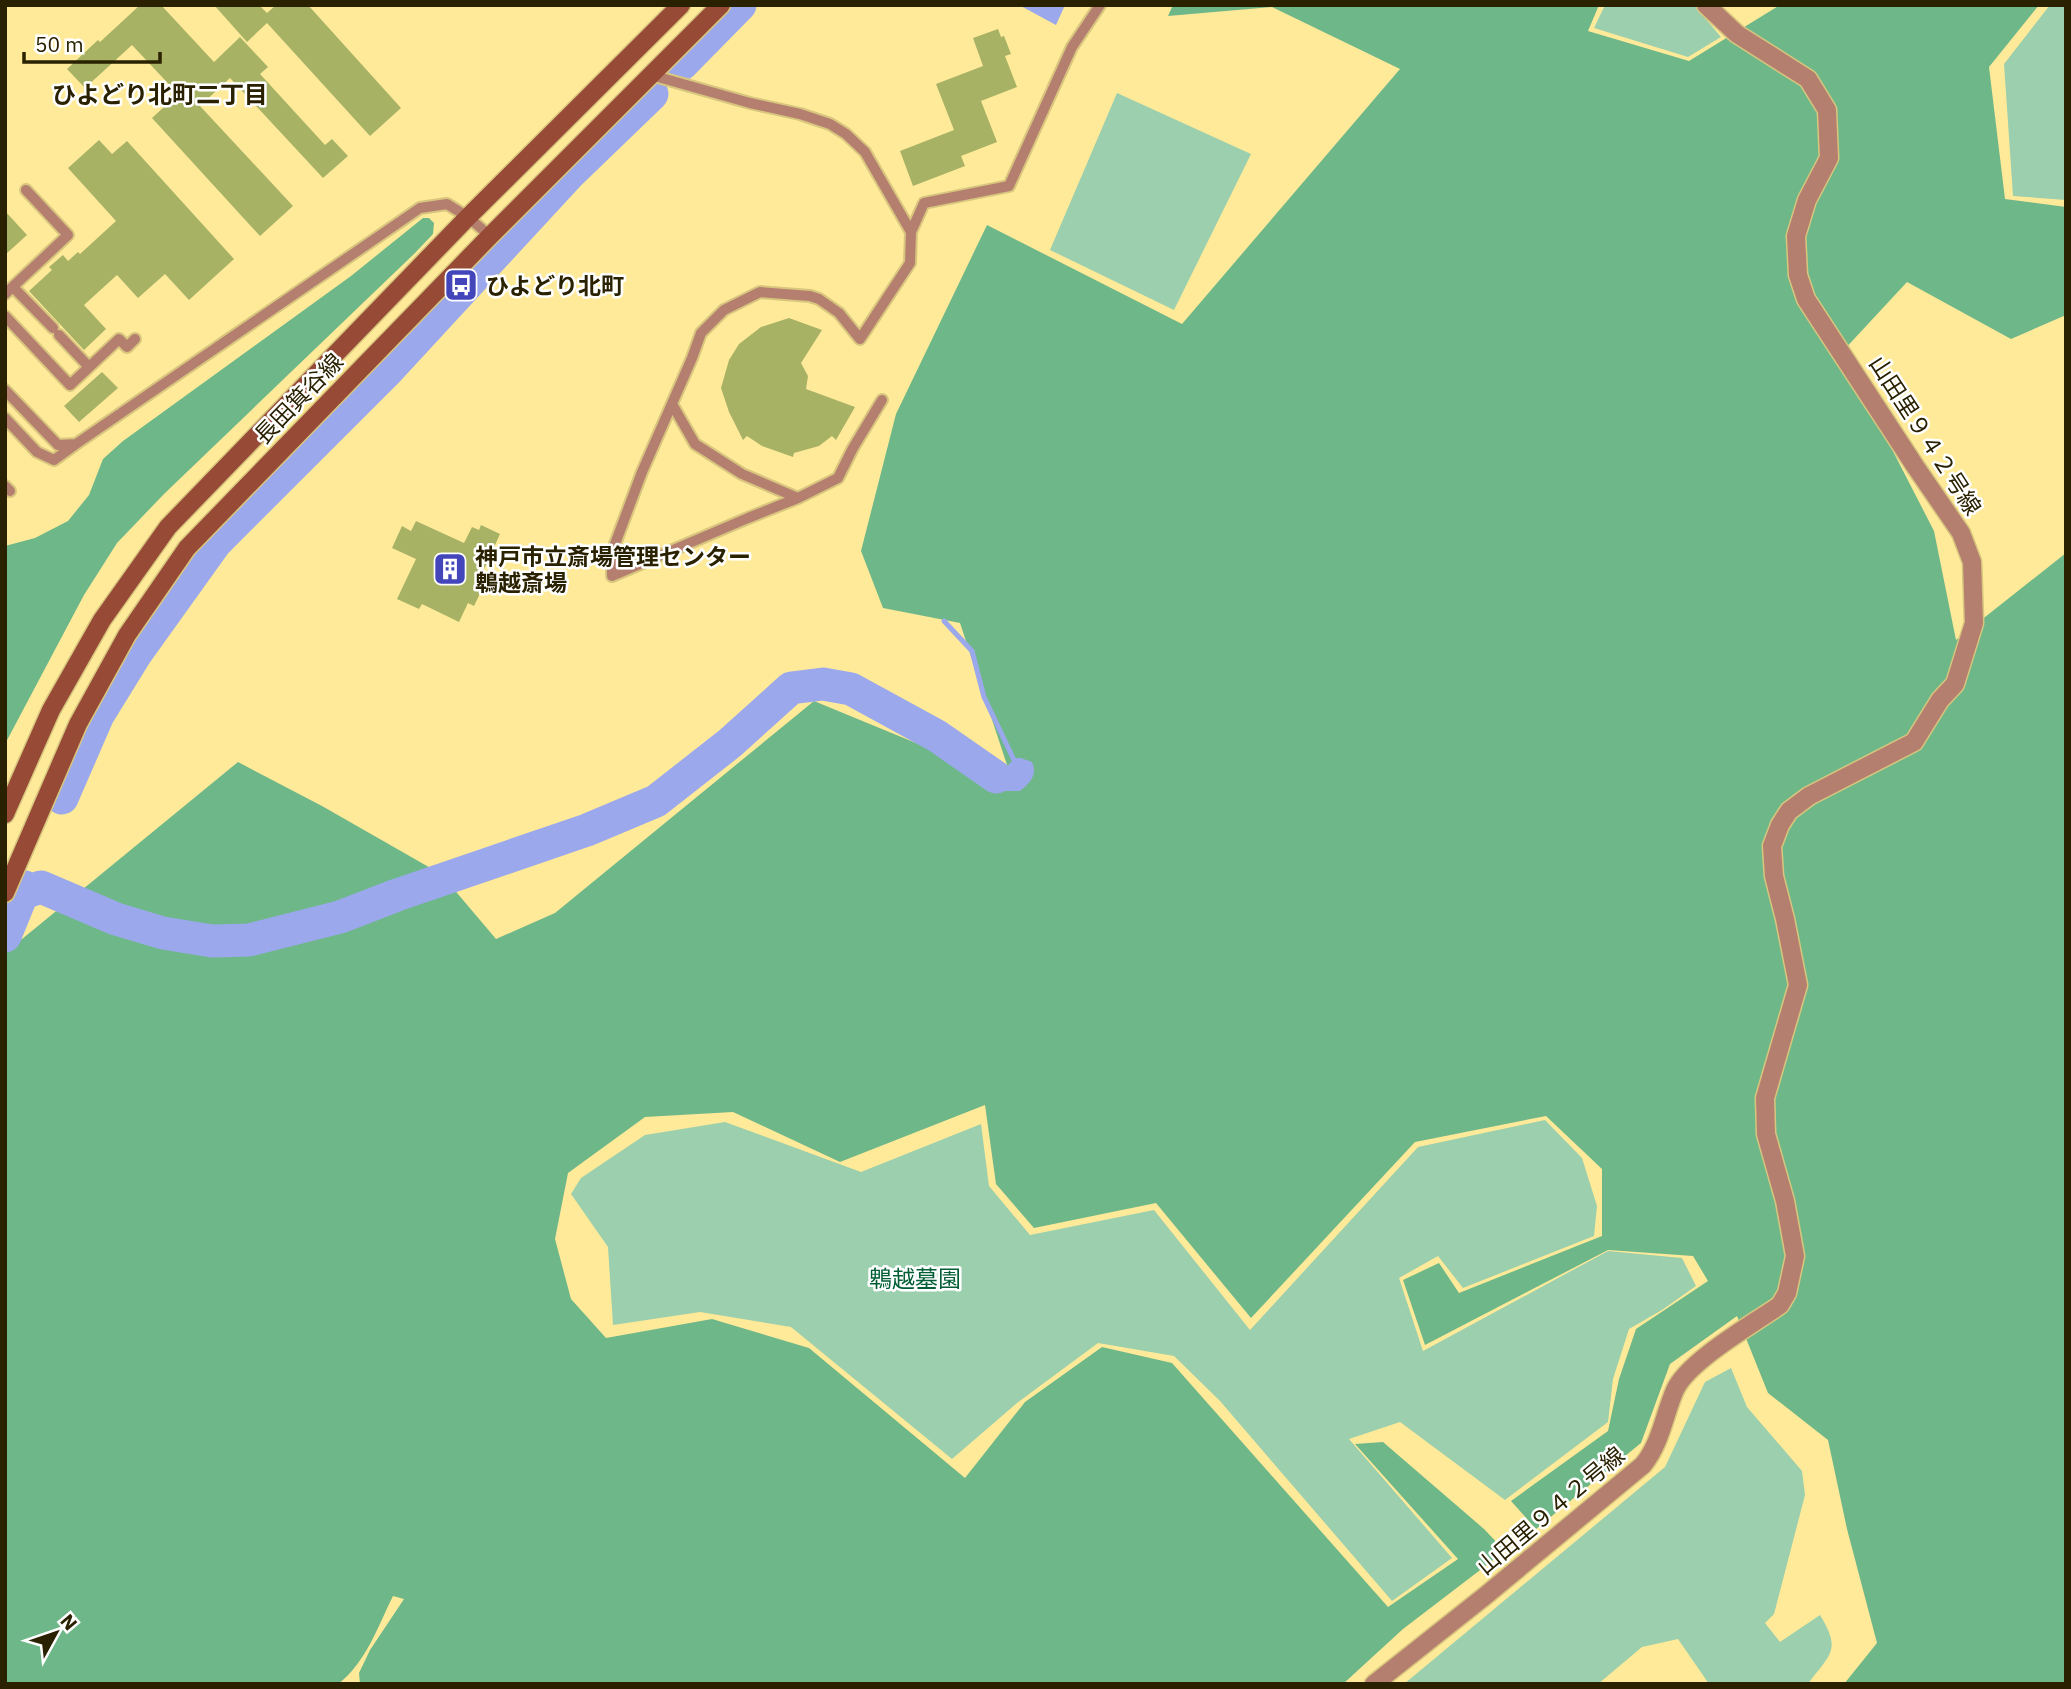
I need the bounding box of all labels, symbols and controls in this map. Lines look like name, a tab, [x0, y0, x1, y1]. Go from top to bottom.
scale bar	[24, 21, 161, 65]
text: 50 m	[35, 30, 84, 58]
district label: ひよどり北町二丁目	[52, 78, 268, 110]
bus stop icon: ひよどり北町	[442, 266, 480, 304]
place label: ひよどり北町	[486, 270, 624, 300]
street label: 長田箕谷線	[247, 346, 349, 450]
street label: 山田里９４２号線	[1863, 350, 1989, 520]
place label: 神戸市立斎場管理センター 鵯越斎場	[475, 541, 751, 597]
building icon: 神戸市立斎場管理センター 鵯越斎場	[431, 550, 469, 588]
park label: 鵯越墓園	[869, 1263, 961, 1293]
street label: 山田里９４２号線	[1470, 1439, 1630, 1581]
north arrow	[21, 1598, 91, 1668]
text: N	[55, 1609, 83, 1635]

